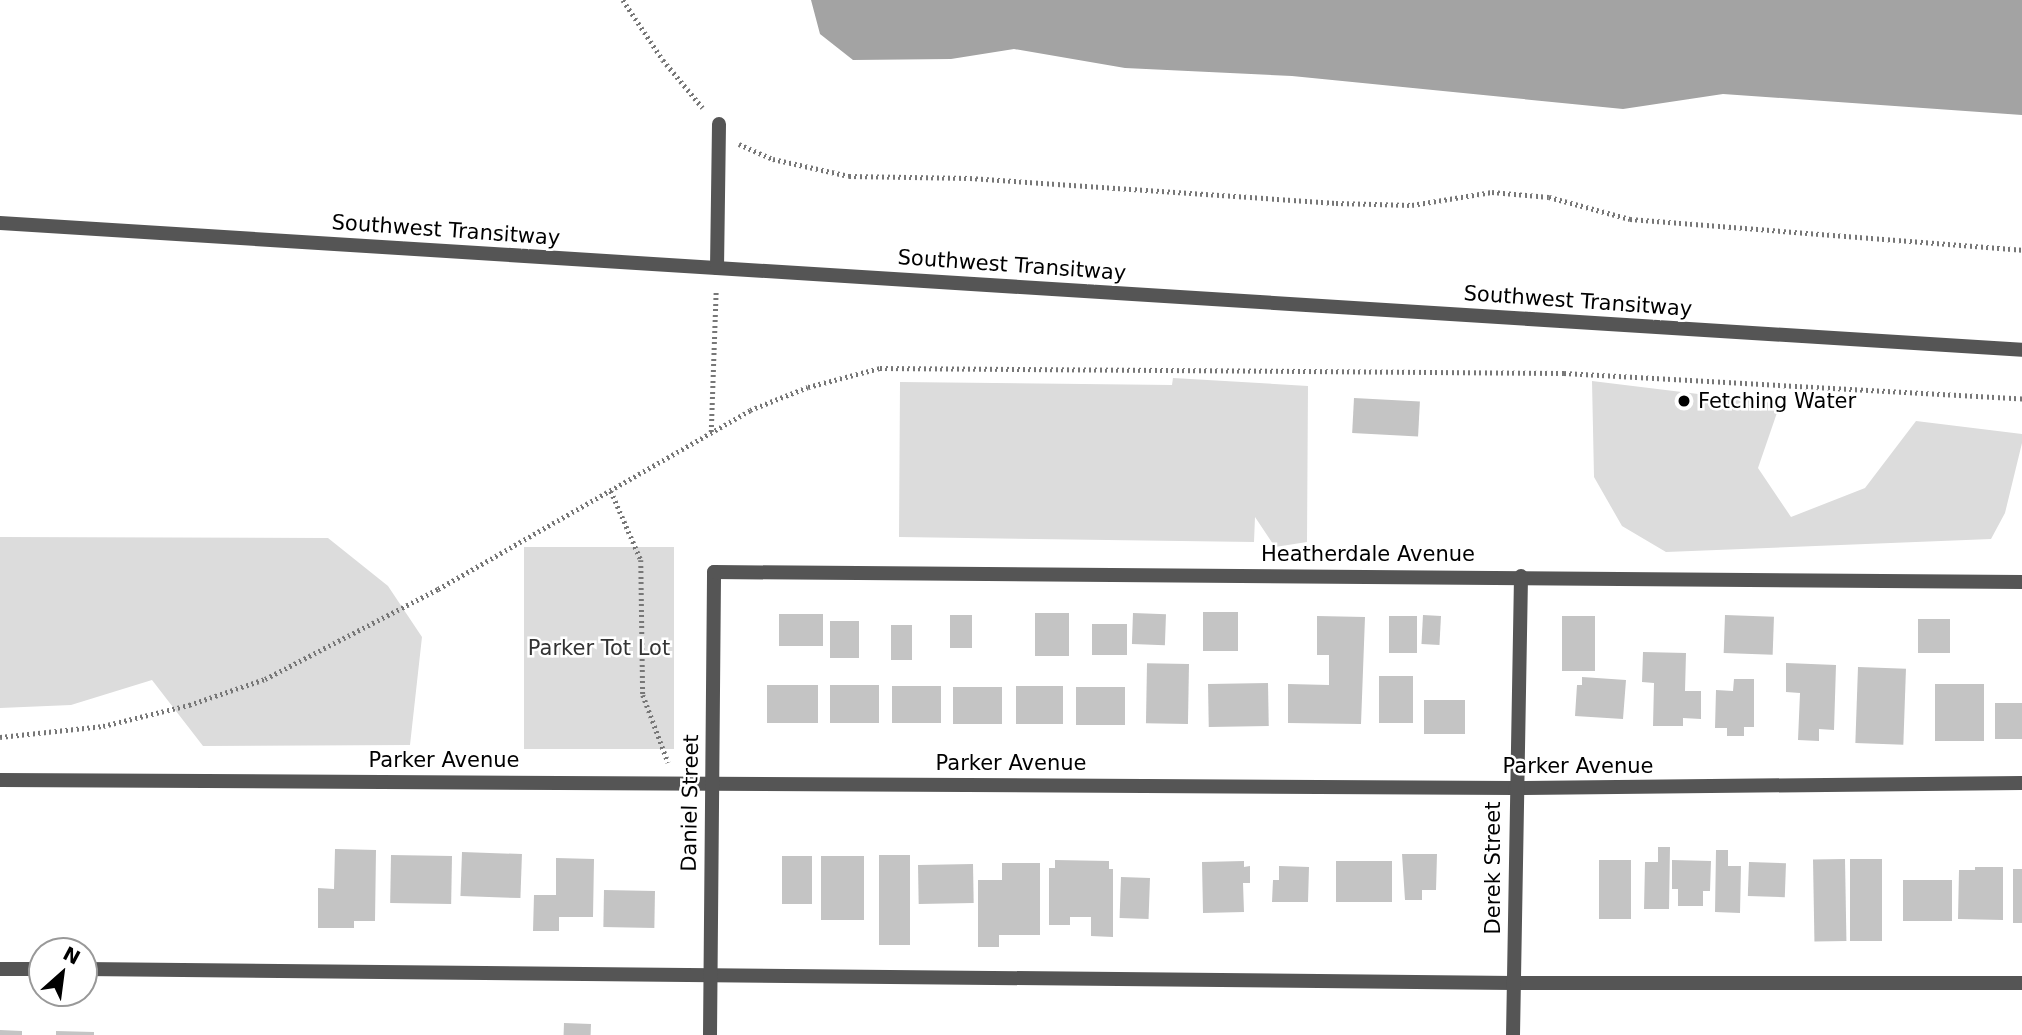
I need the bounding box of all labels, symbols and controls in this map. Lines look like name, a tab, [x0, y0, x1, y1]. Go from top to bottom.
street label: Southwest Transitway	[331, 209, 561, 251]
street label: Southwest Transitway	[897, 244, 1127, 286]
street label: Southwest Transitway	[1463, 280, 1693, 322]
place label: Fetching Water	[1698, 388, 1856, 414]
marker: Fetching Water	[1676, 393, 1692, 409]
street label: Heatherdale Avenue	[1261, 541, 1475, 567]
park label: Parker Tot Lot	[528, 635, 670, 661]
street label: Daniel Street	[676, 734, 704, 872]
street label: Parker Avenue	[369, 747, 519, 773]
street label: Parker Avenue	[936, 750, 1086, 776]
street label: Parker Avenue	[1503, 753, 1653, 779]
street label: Derek Street	[1480, 802, 1506, 934]
north arrow	[28, 937, 98, 1007]
text: N	[60, 942, 84, 969]

